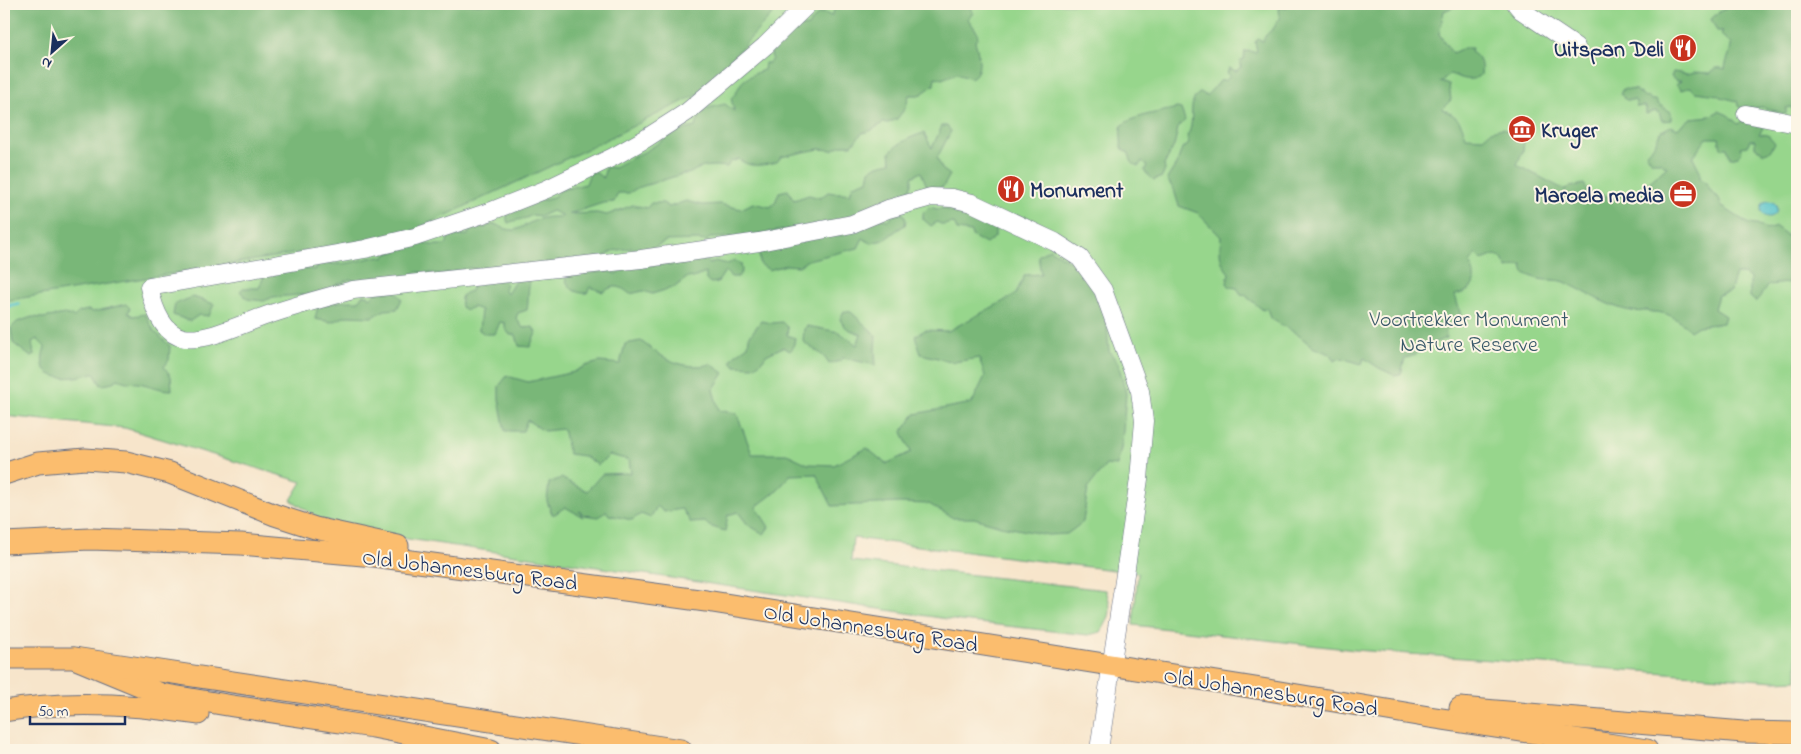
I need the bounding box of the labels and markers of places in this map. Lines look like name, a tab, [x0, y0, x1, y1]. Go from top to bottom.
restaurant icon: Uitspan Deli	[1668, 33, 1698, 63]
place label: Uitspan Deli	[1554, 35, 1664, 67]
museum icon: Kruger	[1507, 114, 1537, 144]
place label: Kruger	[1541, 116, 1599, 149]
restaurant icon: Monument	[996, 174, 1026, 204]
place label: Monument	[1030, 176, 1124, 208]
office icon: Maroela media	[1668, 179, 1698, 209]
place label: Maroela media	[1534, 181, 1664, 213]

